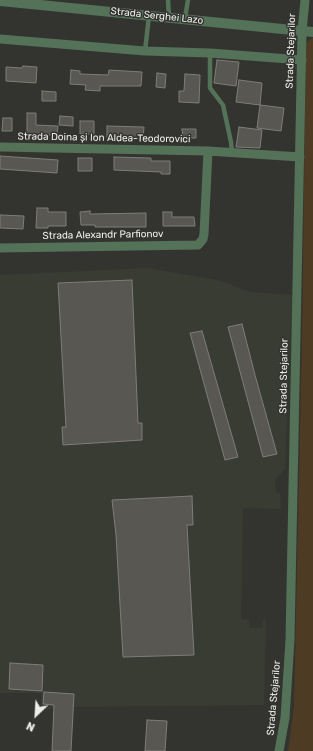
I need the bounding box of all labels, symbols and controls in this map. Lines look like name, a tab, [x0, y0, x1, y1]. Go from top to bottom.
street label: Strada Serghei Lazo	[110, 5, 204, 27]
street label: Strada Stejarilor	[284, 13, 298, 89]
street label: Strada Doina și Ion Aldea-Teodorovici	[18, 130, 190, 146]
street label: Strada Alexandr Parfionov	[42, 228, 164, 242]
street label: Strada Stejarilor	[277, 338, 291, 414]
street label: Strada Stejarilor	[265, 660, 283, 736]
north arrow	[16, 695, 56, 735]
text: N	[24, 719, 37, 734]

